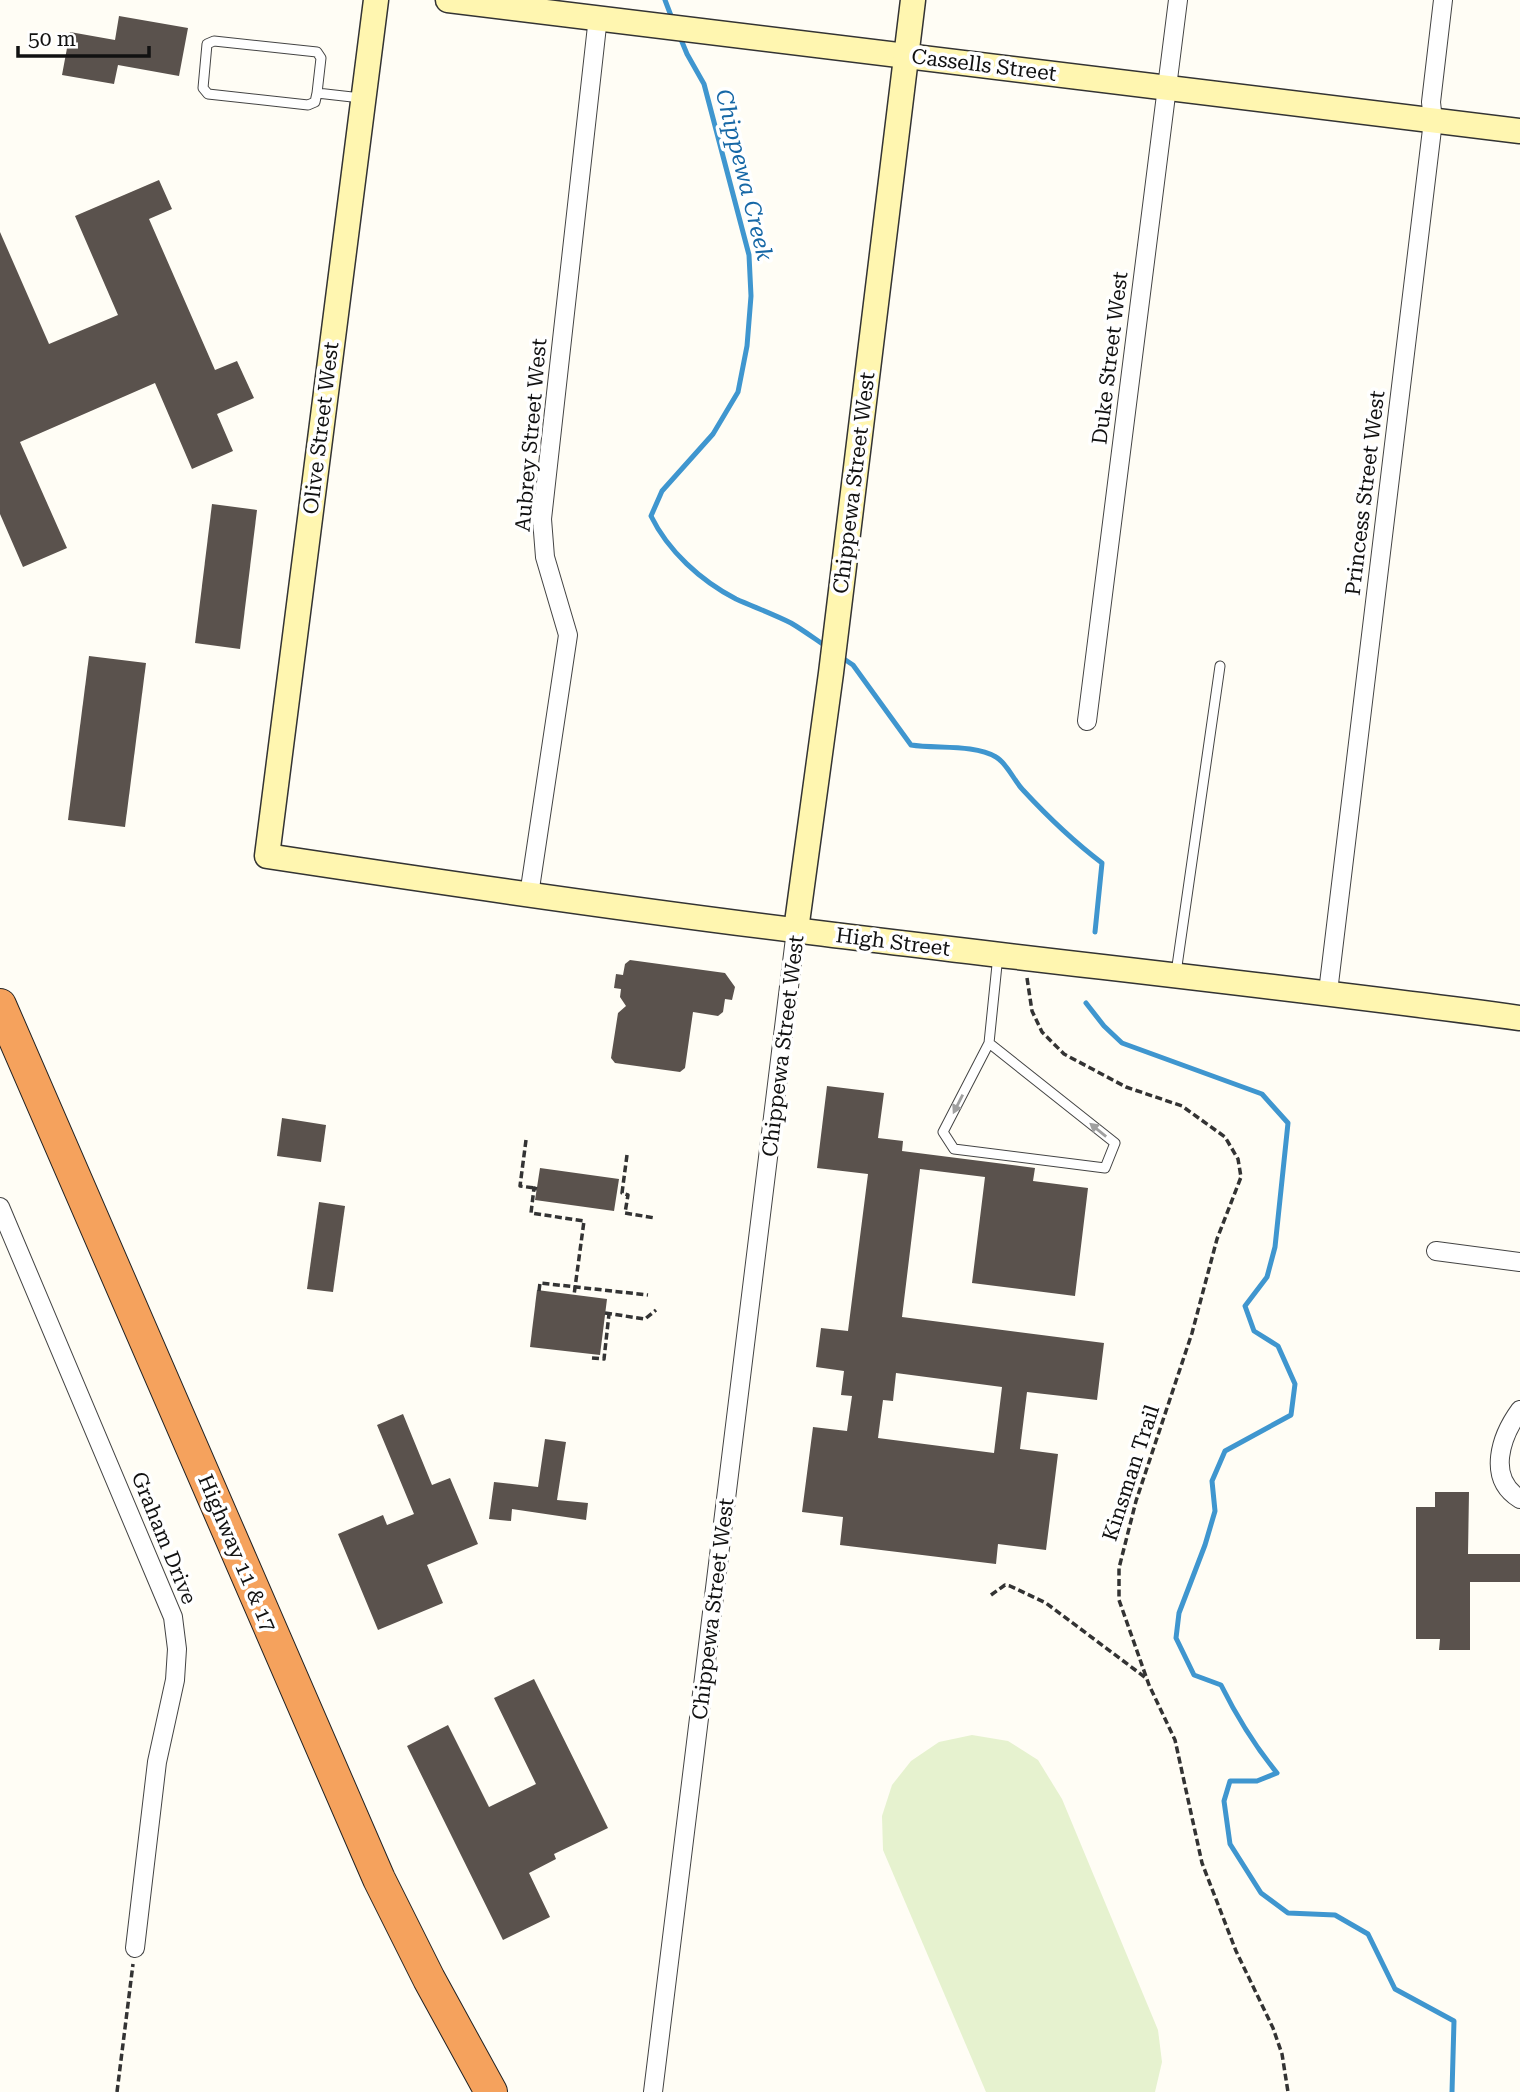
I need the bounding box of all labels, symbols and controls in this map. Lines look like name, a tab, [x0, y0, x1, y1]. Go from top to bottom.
scale bar	[18, 14, 149, 58]
text: 50 m	[28, 27, 76, 51]
street label: Cassells Street	[910, 44, 1058, 86]
water label: Chippewa Creek	[710, 86, 778, 264]
street label: Duke Street West	[1087, 270, 1133, 446]
street label: Aubrey Street West	[511, 337, 551, 533]
street label: Olive Street West	[299, 340, 344, 516]
street label: Chippewa Street West	[828, 371, 880, 595]
street label: Princess Street West	[1341, 389, 1389, 597]
street label: High Street	[834, 923, 952, 961]
street label: Chippewa Street West	[757, 934, 809, 1158]
one-way arrow	[952, 1094, 963, 1114]
one-way arrow	[1089, 1123, 1106, 1138]
street label: Kinsman Trail	[1098, 1401, 1164, 1544]
street label: Graham Drive	[127, 1468, 201, 1608]
street label: Highway 11 & 17	[193, 1471, 281, 1635]
street label: Chippewa Street West	[687, 1497, 739, 1721]

